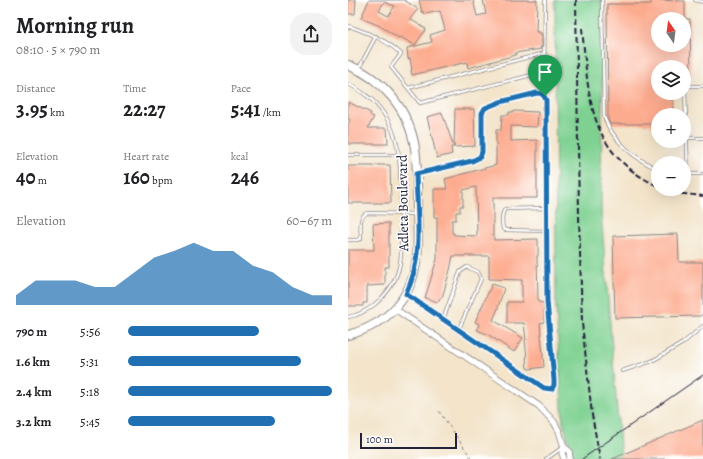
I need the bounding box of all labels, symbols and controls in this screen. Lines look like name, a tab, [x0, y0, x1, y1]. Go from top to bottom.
text: Morning run	[16, 11, 134, 41]
north arrow	[651, 12, 691, 52]
map controls	[651, 12, 691, 196]
button: share	[290, 13, 332, 55]
text: 08:10 · 5 × 790 m	[16, 41, 100, 58]
pin	[528, 55, 562, 96]
button: layers	[651, 60, 691, 100]
icon: arrive	[534, 61, 556, 83]
text: Distance	[16, 81, 55, 96]
text: Time	[123, 81, 146, 96]
text: Pace	[231, 81, 251, 96]
text: 3.95	[16, 96, 48, 123]
text: 22:27	[123, 96, 166, 123]
text: 5:41	[231, 96, 261, 123]
text: km	[48, 105, 65, 120]
text: /km	[261, 105, 281, 120]
button: +	[651, 108, 691, 148]
text: Elevation	[16, 149, 58, 164]
text: Heart rate	[123, 149, 169, 164]
text: kcal	[231, 149, 248, 164]
street label: Adleta Boulevard	[393, 154, 413, 253]
button: −	[651, 156, 691, 196]
text: 40	[16, 164, 35, 191]
text: 160	[123, 164, 150, 191]
text: 246	[231, 164, 259, 191]
text: m	[35, 173, 47, 188]
text: bpm	[150, 173, 173, 188]
text: Elevation	[16, 212, 66, 229]
text: 60–67 m	[286, 212, 332, 229]
text: 790 m	[16, 323, 47, 340]
text: 5:56	[80, 323, 100, 340]
text: 1.6 km	[16, 353, 50, 370]
text: 5:31	[80, 353, 99, 370]
text: 2.4 km	[16, 383, 52, 400]
text: 5:18	[80, 383, 99, 400]
text: 3.2 km	[16, 413, 51, 430]
text: 5:45	[80, 413, 100, 430]
scale bar	[360, 431, 457, 450]
text: 100 m	[366, 432, 393, 447]

